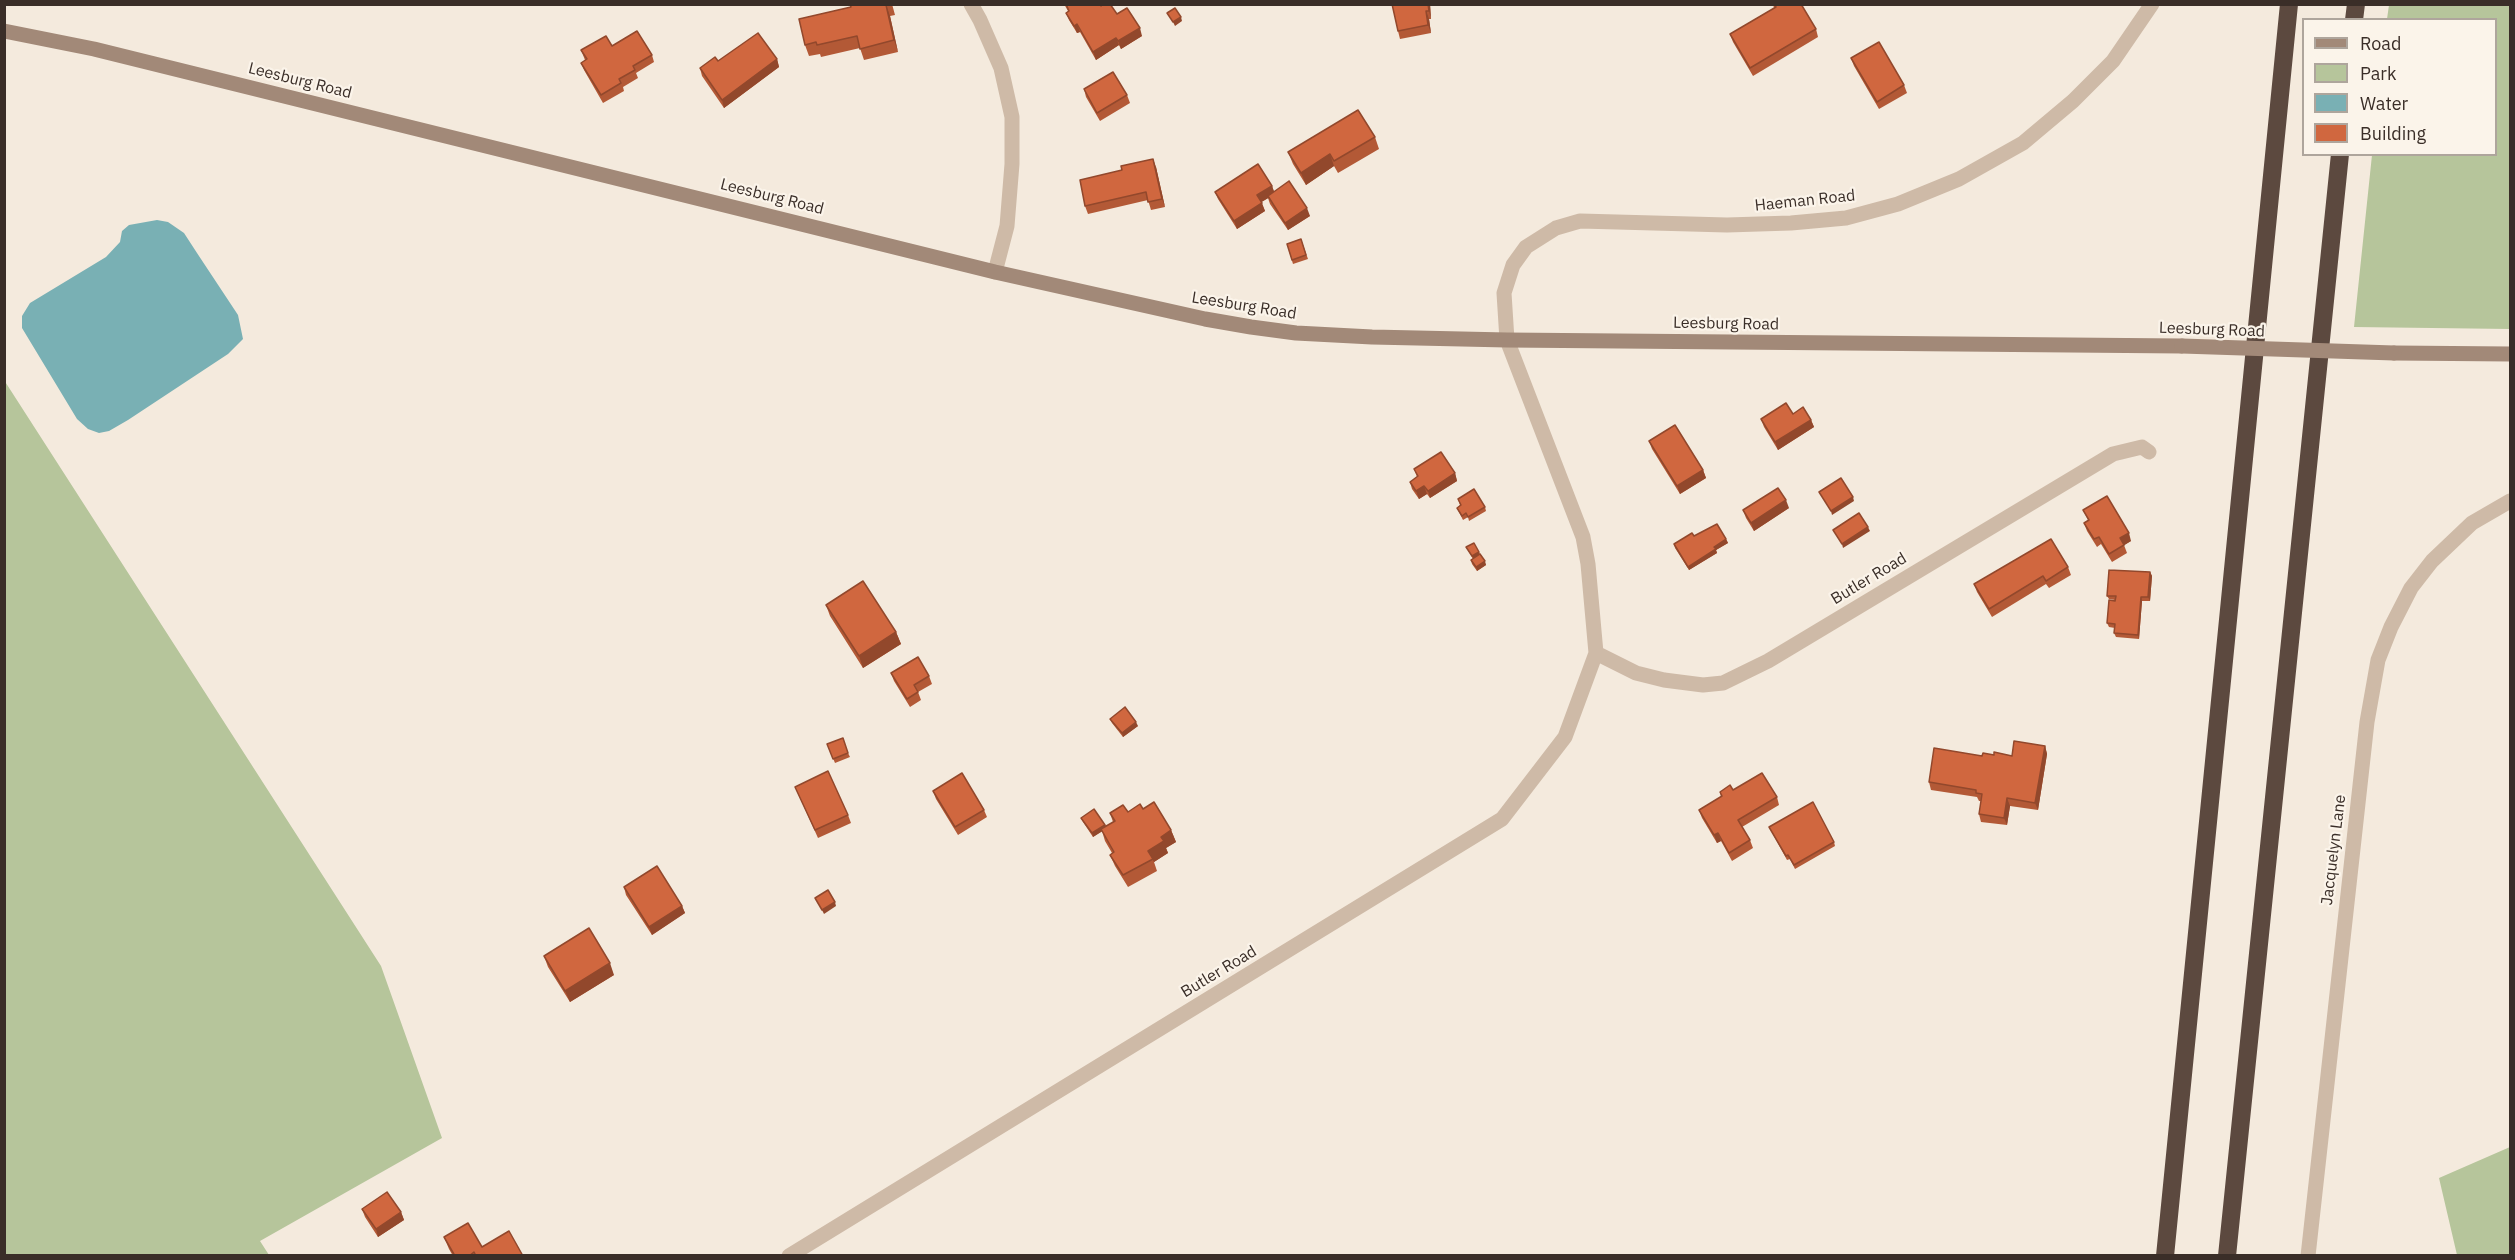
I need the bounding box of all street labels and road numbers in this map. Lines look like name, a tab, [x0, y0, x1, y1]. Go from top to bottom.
street label: Leesburg Road	[246, 59, 354, 103]
street label: Leesburg Road	[718, 175, 826, 219]
street label: Haeman Road	[1754, 186, 1856, 216]
street label: Leesburg Road	[1190, 288, 1298, 324]
street label: Leesburg Road	[1673, 313, 1779, 335]
street label: Leesburg Road	[2159, 319, 2265, 341]
street label: Butler Road	[1828, 549, 1910, 609]
street label: Jacquelyn Lane	[2318, 794, 2350, 906]
street label: Butler Road	[1178, 942, 1260, 1002]

